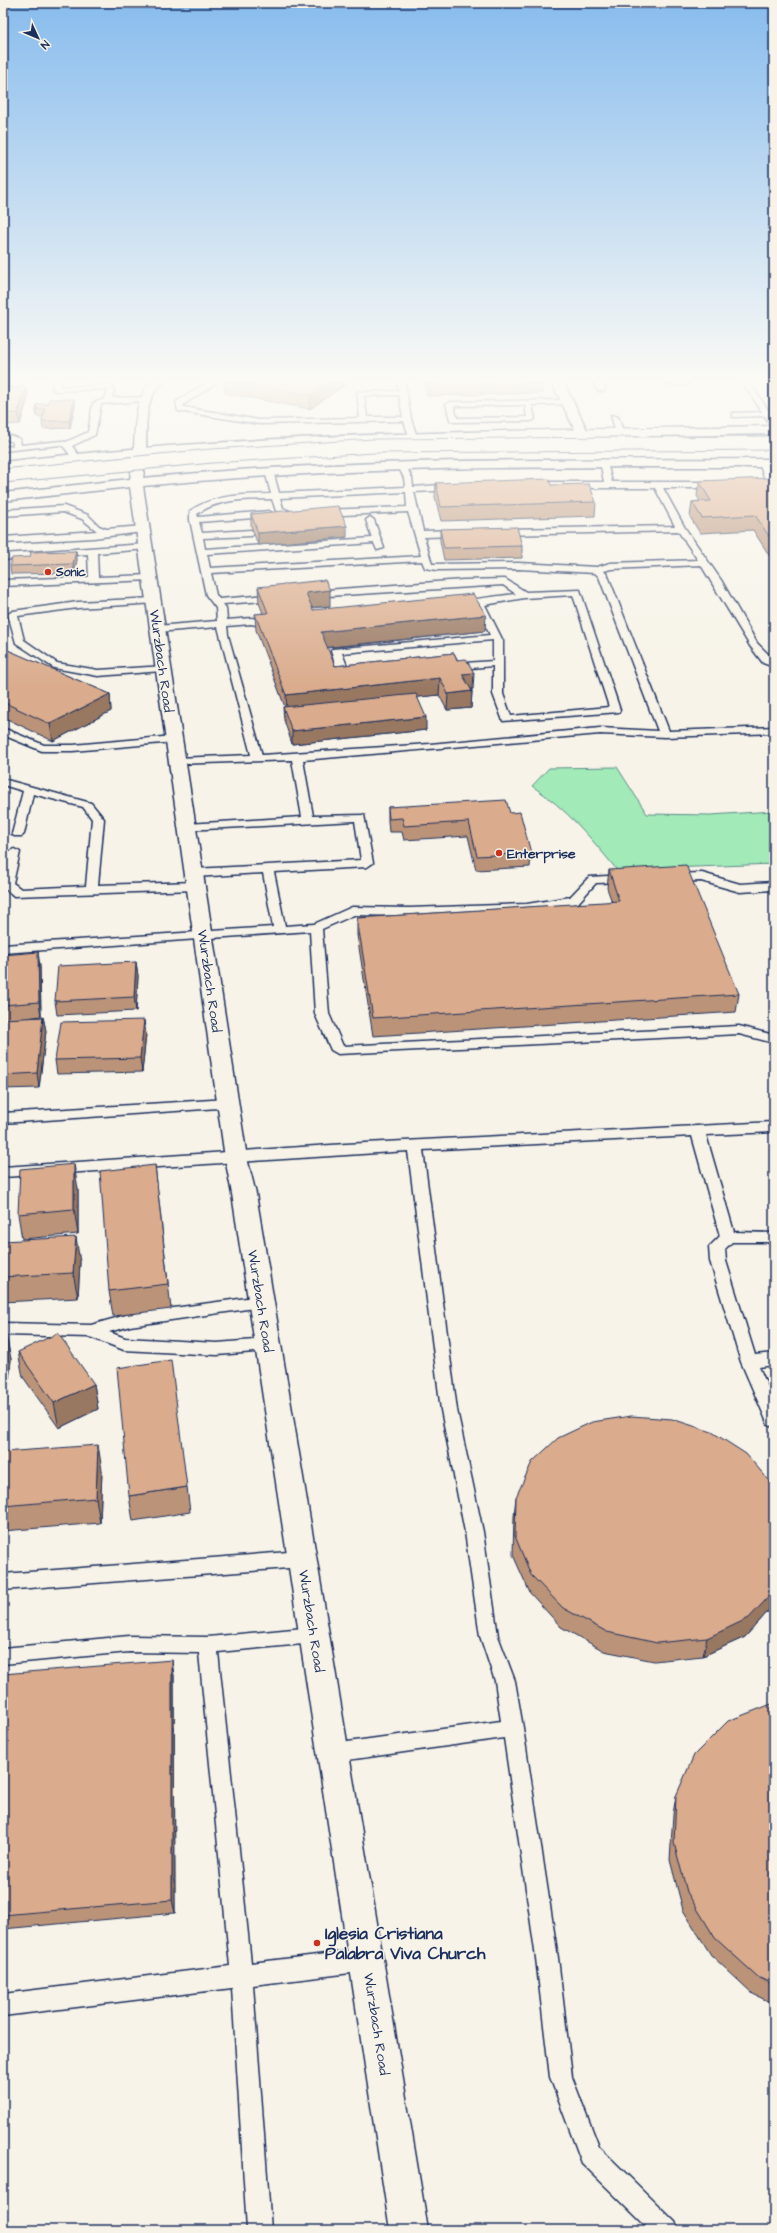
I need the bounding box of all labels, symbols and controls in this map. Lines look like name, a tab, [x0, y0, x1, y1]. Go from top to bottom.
north arrow	[18, 18, 58, 58]
text: N	[37, 37, 53, 52]
place label: Sonic	[55, 564, 86, 581]
marker: Sonic	[43, 567, 53, 577]
street label: Wurzbach Road	[144, 609, 178, 714]
place label: Enterprise	[507, 844, 576, 864]
marker: Enterprise	[494, 848, 504, 858]
street label: Wurzbach Road	[192, 929, 226, 1034]
street label: Wurzbach Road	[242, 1248, 278, 1354]
street label: Wurzbach Road	[293, 1568, 329, 1674]
place label: Iglesia Cristiana Palabra Viva Church	[325, 1922, 486, 1966]
marker: Iglesia Cristiana Palabra Viva Church	[312, 1938, 322, 1948]
street label: Wurzbach Road	[358, 1971, 394, 2077]

